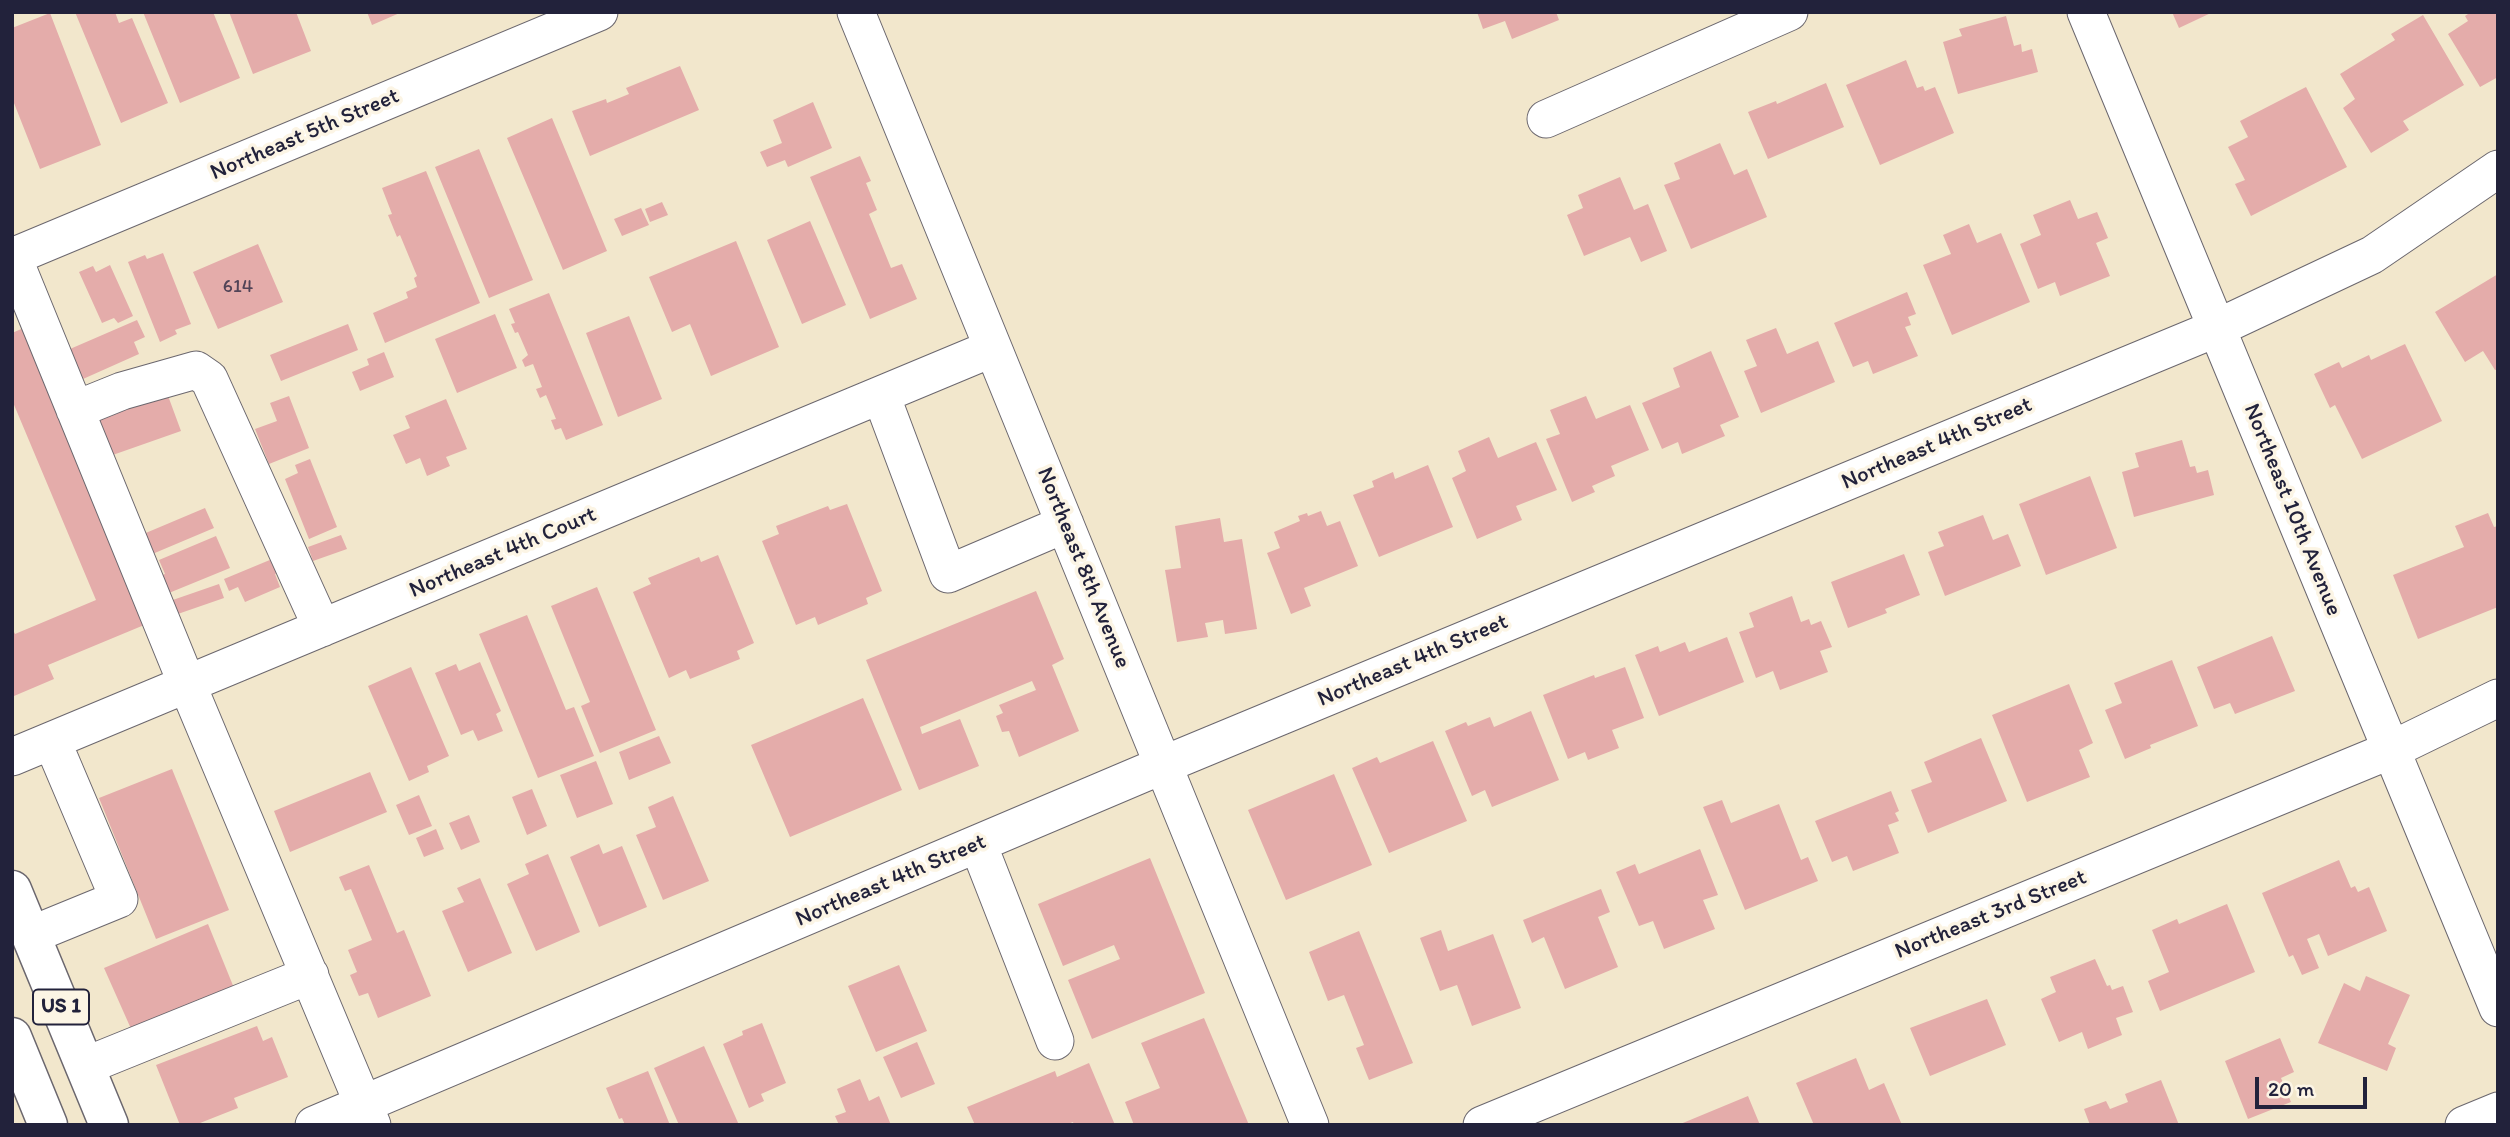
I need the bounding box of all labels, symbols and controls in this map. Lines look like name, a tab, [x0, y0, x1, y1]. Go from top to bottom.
street label: Northeast 5th Street	[206, 83, 404, 187]
house number: 614	[223, 276, 253, 298]
street label: Northeast 4th Street	[1838, 391, 2036, 497]
street label: Northeast 10th Avenue	[2237, 400, 2347, 620]
street label: Northeast 8th Avenue	[1030, 464, 1136, 672]
street label: Northeast 4th Court	[405, 501, 601, 605]
street label: Northeast 4th Street	[1314, 608, 1512, 714]
street label: Northeast 4th Street	[792, 828, 990, 934]
street label: Northeast 3rd Street	[1891, 864, 2091, 966]
road number: US 1	[33, 990, 89, 1024]
scale bar	[2258, 1064, 2370, 1108]
text: 20 m	[2268, 1076, 2314, 1101]

